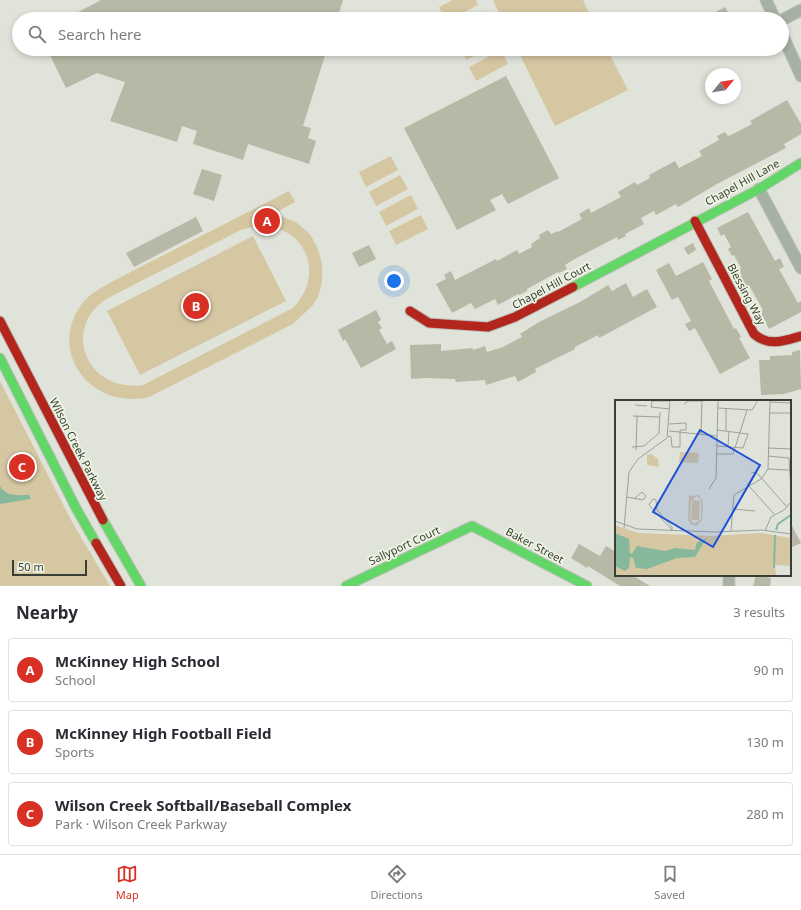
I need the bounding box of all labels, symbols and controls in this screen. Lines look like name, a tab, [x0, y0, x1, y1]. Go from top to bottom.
search box	[12, 12, 789, 56]
icon: search	[26, 23, 48, 45]
text: Search here	[58, 24, 141, 44]
north arrow	[705, 68, 741, 104]
street label: Chapel Hill Lane	[702, 155, 782, 209]
pin: A	[254, 206, 280, 236]
street label: Chapel Hill Court	[509, 258, 593, 312]
street label: Blessing Way	[724, 261, 770, 328]
your location	[384, 271, 404, 291]
pin: B	[183, 291, 209, 321]
street label: Wilson Creek Parkway	[47, 395, 112, 503]
inset map	[615, 400, 791, 576]
pin: C	[9, 452, 35, 482]
street label: Sallyport Court	[366, 522, 442, 568]
street label: Baker Street	[503, 523, 567, 567]
scale bar	[12, 558, 87, 577]
text: 50 m	[18, 559, 44, 574]
text: Nearby	[16, 601, 78, 624]
text: 3 results	[733, 603, 785, 621]
text: McKinney High School	[55, 651, 220, 671]
text: A	[26, 661, 35, 679]
text: 90 m	[754, 661, 784, 679]
text: School	[55, 671, 96, 689]
text: McKinney High Football Field	[55, 723, 271, 743]
text: B	[26, 733, 34, 751]
text: 130 m	[746, 733, 784, 751]
text: Sports	[55, 743, 94, 761]
text: Wilson Creek Softball/Baseball Complex	[55, 795, 351, 815]
text: C	[26, 805, 34, 823]
text: 280 m	[746, 805, 784, 823]
text: Park · Wilson Creek Parkway	[55, 815, 227, 833]
tab: Map	[116, 863, 139, 902]
tab: Directions	[370, 863, 423, 902]
tab: Saved	[654, 863, 685, 902]

